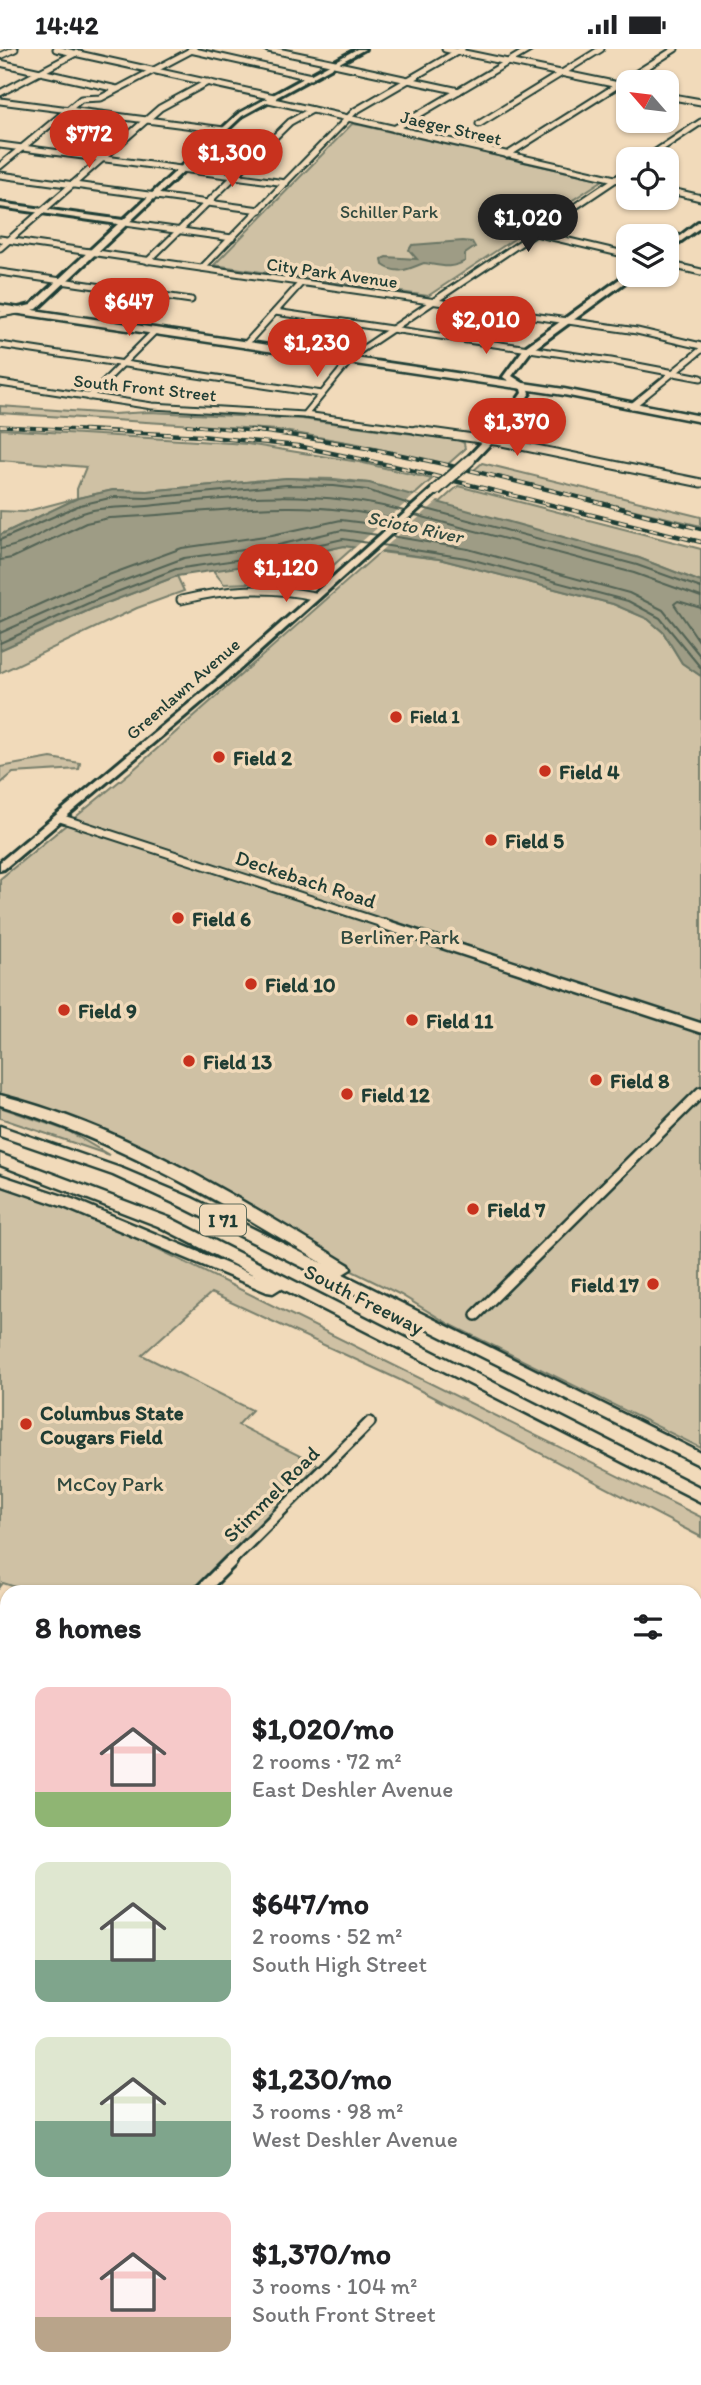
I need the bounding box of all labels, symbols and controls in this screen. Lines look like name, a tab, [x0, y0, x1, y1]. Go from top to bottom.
text: 14:42	[35, 9, 98, 41]
north arrow	[616, 70, 679, 133]
map controls	[616, 70, 679, 287]
street label: Jaeger Street	[398, 106, 504, 150]
pin: $772	[48, 110, 130, 170]
text: $772	[66, 119, 112, 147]
pin: $1,300	[175, 129, 289, 189]
text: $1,300	[198, 138, 266, 166]
button: locate	[616, 147, 679, 210]
pin: $1,020	[471, 195, 585, 254]
park label: Schiller Park	[340, 201, 439, 223]
text: $1,020	[494, 203, 562, 231]
button: layers	[616, 224, 679, 287]
street label: City Park Avenue	[265, 253, 399, 293]
pin: $647	[88, 279, 170, 338]
text: $647	[104, 287, 154, 315]
pin: $2,010	[429, 296, 543, 356]
text: $2,010	[452, 305, 520, 333]
pin: $1,230	[260, 319, 374, 379]
text: $1,230	[284, 328, 350, 356]
street label: South Front Street	[72, 370, 218, 406]
pin: $1,370	[460, 399, 574, 458]
text: $1,370	[484, 407, 550, 435]
water label: Scioto River	[365, 506, 467, 549]
pin: $1,120	[229, 545, 343, 604]
text: $1,120	[254, 553, 318, 581]
street label: Greenlawn Avenue	[122, 634, 244, 744]
place label: Field 1	[410, 706, 460, 728]
marker: Field 1	[388, 709, 404, 725]
place label: Field 2	[233, 745, 292, 770]
marker: Field 2	[211, 749, 227, 765]
place label: Field 4	[559, 759, 620, 784]
marker: Field 4	[537, 763, 553, 779]
place label: Field 5	[505, 828, 564, 853]
marker: Field 5	[483, 832, 499, 848]
street label: Deckebach Road	[232, 844, 380, 914]
place label: Field 6	[192, 906, 251, 931]
marker: Field 6	[170, 910, 186, 926]
park label: Berliner Park	[340, 924, 460, 949]
place label: Field 10	[265, 972, 336, 997]
marker: Field 10	[243, 976, 259, 992]
place label: Field 9	[78, 998, 137, 1023]
marker: Field 9	[56, 1002, 72, 1018]
place label: Field 11	[426, 1008, 494, 1033]
marker: Field 11	[404, 1012, 420, 1028]
place label: Field 13	[203, 1049, 272, 1074]
marker: Field 13	[181, 1053, 197, 1069]
place label: Field 8	[610, 1068, 670, 1093]
marker: Field 8	[588, 1072, 604, 1088]
place label: Field 12	[361, 1082, 430, 1107]
marker: Field 12	[339, 1086, 355, 1102]
place label: Field 7	[487, 1197, 546, 1222]
marker: Field 7	[465, 1201, 481, 1217]
road number: I 71	[200, 1205, 246, 1235]
street label: South Freeway	[300, 1258, 428, 1340]
place label: Field 17	[571, 1272, 640, 1297]
marker: Field 17	[645, 1276, 661, 1292]
place label: Columbus State Cougars Field	[40, 1400, 184, 1450]
marker: Columbus State Cougars Field	[18, 1416, 34, 1432]
street label: Stimmel Road	[218, 1441, 324, 1547]
park label: McCoy Park	[57, 1471, 164, 1496]
icon: filters	[629, 1608, 667, 1646]
text: 8 homes	[35, 1609, 142, 1646]
text: $1,020/mo	[252, 1710, 394, 1747]
icon: home	[91, 1715, 175, 1799]
text: 2 rooms · 72 m²	[252, 1747, 402, 1775]
text: East Deshler Avenue	[252, 1775, 453, 1803]
text: $647/mo	[252, 1885, 369, 1922]
icon: home	[91, 1890, 175, 1974]
text: 2 rooms · 52 m²	[252, 1922, 402, 1950]
text: South High Street	[252, 1950, 427, 1978]
text: $1,230/mo	[252, 2060, 392, 2097]
icon: home	[91, 2065, 175, 2149]
text: 3 rooms · 98 m²	[252, 2097, 403, 2125]
text: West Deshler Avenue	[252, 2125, 458, 2153]
text: $1,370/mo	[252, 2235, 391, 2272]
icon: home	[91, 2240, 175, 2324]
text: 3 rooms · 104 m²	[252, 2272, 417, 2300]
text: South Front Street	[252, 2300, 436, 2328]

